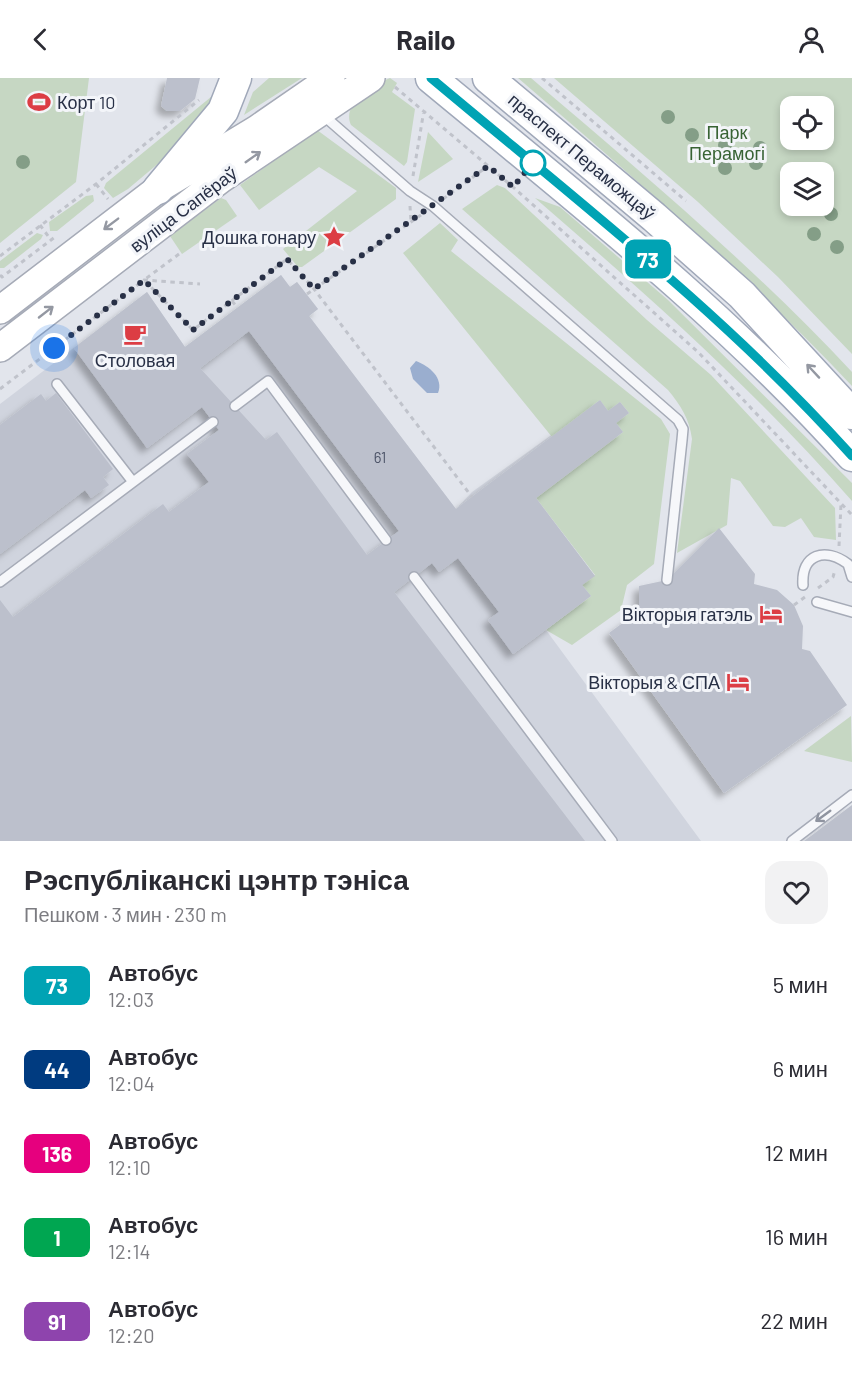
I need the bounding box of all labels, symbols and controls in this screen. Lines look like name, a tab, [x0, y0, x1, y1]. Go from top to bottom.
icon: back	[24, 23, 57, 56]
text: Railo	[396, 23, 456, 55]
icon: person	[795, 23, 828, 56]
street label: праспект Пераможцаў	[504, 88, 660, 224]
sports icon: Корт 10	[26, 89, 52, 115]
place label: Корт 10	[57, 91, 115, 113]
map controls	[780, 96, 834, 216]
button: locate	[780, 96, 834, 150]
park label: Парк Перамогі	[689, 121, 765, 164]
unlabelled marker	[520, 150, 546, 176]
one-way arrow	[244, 151, 260, 163]
street label: вуліца Сапёраў	[125, 162, 241, 256]
button: layers	[780, 162, 834, 216]
one-way arrow	[104, 218, 120, 231]
place icon: Дошка гонару	[321, 224, 347, 250]
place label: Дошка гонару	[202, 226, 316, 248]
line badge: 73	[621, 240, 675, 279]
text: 73	[637, 247, 659, 272]
one-way arrow	[38, 306, 54, 319]
cafe icon: Столовая	[122, 321, 148, 347]
your location	[39, 333, 69, 363]
place label: Столовая	[95, 349, 175, 371]
one-way arrow	[805, 363, 820, 378]
house number: 61	[374, 448, 386, 466]
hotel icon: Вікторыя гатэль	[758, 601, 784, 627]
place label: Вікторыя гатэль	[622, 603, 753, 625]
hotel icon: Вікторыя & СПА	[725, 669, 751, 695]
place label: Вікторыя & СПА	[588, 671, 720, 693]
one-way arrow	[815, 809, 831, 822]
button: heart	[765, 861, 828, 924]
text: Рэспубліканскі цэнтр тэніса	[24, 862, 409, 896]
text: Пешком · 3 мин · 230 m	[24, 902, 227, 926]
text: Автобус	[108, 959, 198, 985]
text: 5 мин	[773, 971, 828, 997]
text: 73	[46, 973, 68, 998]
text: 12:03	[108, 987, 154, 1011]
text: Автобус	[108, 1043, 198, 1069]
text: 6 мин	[773, 1055, 828, 1081]
text: 44	[44, 1057, 70, 1082]
text: 12:04	[108, 1071, 155, 1095]
text: Автобус	[108, 1127, 198, 1153]
text: 12 мин	[765, 1139, 828, 1165]
text: 136	[42, 1141, 72, 1166]
text: 12:10	[108, 1155, 151, 1179]
text: Автобус	[108, 1211, 198, 1237]
text: 16 мин	[765, 1223, 828, 1249]
text: 1	[53, 1225, 61, 1250]
text: 12:14	[108, 1239, 151, 1263]
text: Автобус	[108, 1295, 198, 1321]
text: 22 мин	[760, 1307, 828, 1333]
text: 91	[48, 1309, 66, 1334]
text: 12:20	[108, 1323, 155, 1347]

